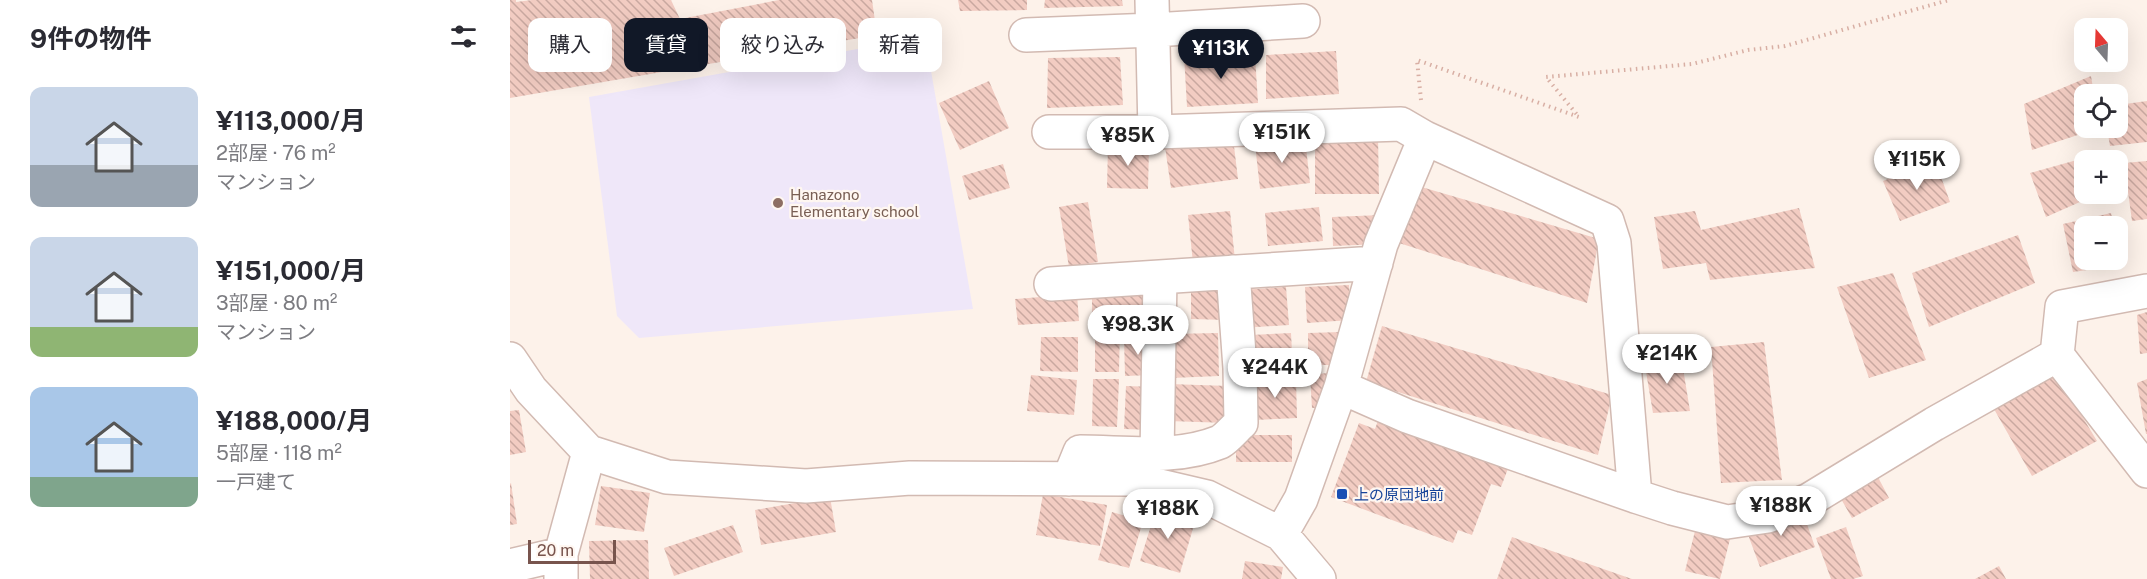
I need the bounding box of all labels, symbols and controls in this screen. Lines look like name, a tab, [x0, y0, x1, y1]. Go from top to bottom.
chip: 購入	[528, 18, 612, 72]
chip: 賃貸	[624, 18, 708, 72]
chip: 絞り込み	[720, 18, 846, 72]
chip: 新着	[858, 18, 942, 72]
north arrow	[2074, 18, 2128, 72]
map controls	[2074, 18, 2128, 270]
icon: filters	[447, 20, 480, 53]
text: 9件の物件	[30, 23, 151, 54]
pin: ¥113K	[1179, 29, 1263, 80]
text: ¥113K	[1192, 36, 1250, 60]
button: locate	[2074, 84, 2128, 138]
text: ¥113,000/月	[216, 105, 366, 136]
icon: home	[78, 111, 150, 183]
pin: ¥151K	[1240, 113, 1324, 164]
pin: ¥85K	[1092, 116, 1164, 167]
text: ¥151K	[1253, 120, 1311, 144]
text: ¥85K	[1101, 123, 1155, 147]
pin: ¥115K	[1875, 140, 1959, 191]
text: 2部屋 · 76 m²	[216, 141, 336, 165]
text: ¥115K	[1888, 147, 1946, 171]
button: +	[2074, 150, 2128, 204]
text: マンション	[216, 170, 316, 194]
place label: Hanazono Elementary school	[790, 186, 919, 220]
marker: Hanazono Elementary school	[771, 196, 785, 210]
button: −	[2074, 216, 2128, 270]
text: ¥151,000/月	[216, 255, 366, 286]
icon: home	[78, 261, 150, 333]
text: 3部屋 · 80 m²	[216, 291, 337, 315]
pin: ¥98.3K	[1089, 305, 1187, 356]
text: ¥98.3K	[1102, 312, 1174, 336]
text: マンション	[216, 320, 316, 344]
pin: ¥214K	[1625, 334, 1709, 385]
text: ¥214K	[1636, 341, 1698, 365]
pin: ¥244K	[1233, 348, 1317, 399]
text: ¥244K	[1242, 355, 1308, 379]
text: ¥188,000/月	[216, 405, 372, 436]
icon: home	[78, 411, 150, 483]
text: 5部屋 · 118 m²	[216, 441, 342, 465]
text: 一戸建て	[216, 470, 296, 494]
place label: 上の原団地前	[1354, 486, 1444, 503]
pin: ¥188K	[1739, 486, 1823, 537]
marker: 上の原団地前	[1335, 487, 1349, 501]
pin: ¥188K	[1126, 489, 1210, 540]
text: ¥188K	[1750, 493, 1812, 517]
text: ¥188K	[1137, 496, 1199, 520]
scale bar	[528, 537, 616, 564]
text: 20 m	[537, 541, 574, 560]

